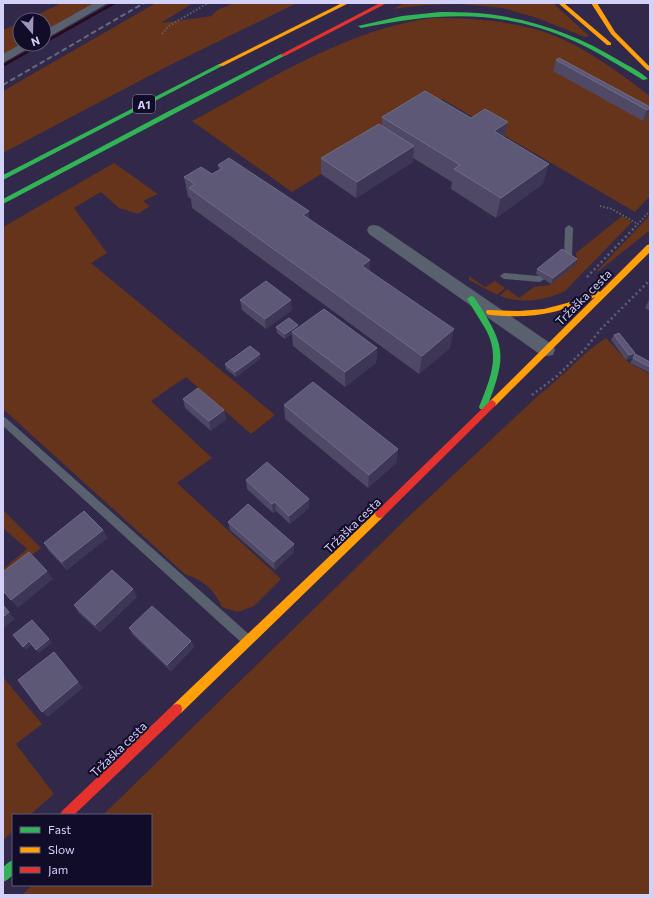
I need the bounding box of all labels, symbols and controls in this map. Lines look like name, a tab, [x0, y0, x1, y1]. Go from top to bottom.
north arrow	[12, 12, 52, 52]
text: N	[29, 34, 42, 49]
road number: A1	[133, 95, 155, 113]
street label: Tržaška cesta	[552, 266, 614, 328]
street label: Tržaška cesta	[321, 495, 383, 555]
street label: Tržaška cesta	[87, 719, 149, 779]
legend	[12, 814, 152, 886]
text: Fast	[48, 822, 71, 836]
text: Slow	[48, 842, 75, 856]
text: Jam	[48, 862, 68, 877]

